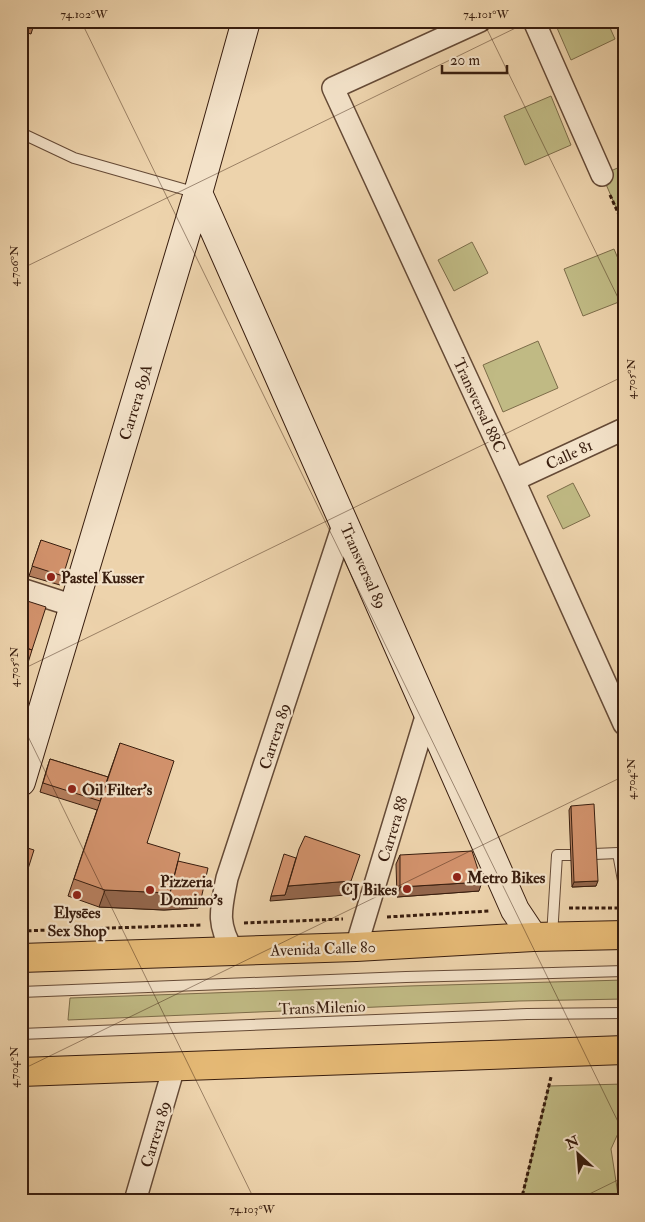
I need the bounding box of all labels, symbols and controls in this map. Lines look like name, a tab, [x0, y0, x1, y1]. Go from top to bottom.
text: 74.102°W	[60, 7, 108, 22]
text: 74.101°W	[463, 7, 509, 22]
scale bar	[442, 42, 508, 74]
text: 20 m	[450, 51, 480, 70]
text: 4.706°N	[7, 245, 22, 287]
street label: Transversal 88C	[448, 355, 510, 456]
text: 4.705°N	[624, 359, 639, 399]
street label: Carrera 89A	[115, 362, 157, 443]
street label: Calle 81	[543, 435, 596, 474]
street label: Transversal 89	[335, 521, 391, 612]
place label: Pastel Kusser	[61, 568, 145, 588]
marker: Pastel Kusser	[45, 571, 57, 583]
text: 4.705°N	[7, 647, 22, 687]
street label: Carrera 89	[255, 701, 295, 772]
text: 4.704°N	[624, 758, 639, 800]
place label: Oil Filter's	[82, 780, 153, 800]
marker: Oil Filter's	[66, 783, 78, 795]
street label: Carrera 88	[373, 794, 413, 865]
place label: Metro Bikes	[466, 868, 546, 888]
marker: Metro Bikes	[451, 871, 463, 883]
place label: Pizzeria Domino's	[160, 872, 223, 910]
place label: CJ Bikes	[341, 880, 398, 901]
marker: CJ Bikes	[401, 883, 413, 895]
marker: Pizzeria Domino's	[144, 884, 156, 896]
marker: Elysēes Sex Shop	[71, 889, 83, 901]
place label: Elysēes Sex Shop	[47, 903, 107, 942]
street label: Avenida Calle 80	[269, 937, 376, 961]
street label: TransMilenio	[278, 996, 366, 1020]
text: 4.704°N	[7, 1046, 22, 1088]
street label: Carrera 89	[136, 1099, 176, 1170]
north arrow	[552, 1130, 602, 1180]
text: N	[562, 1132, 582, 1154]
text: 74.103°W	[229, 1202, 276, 1217]

